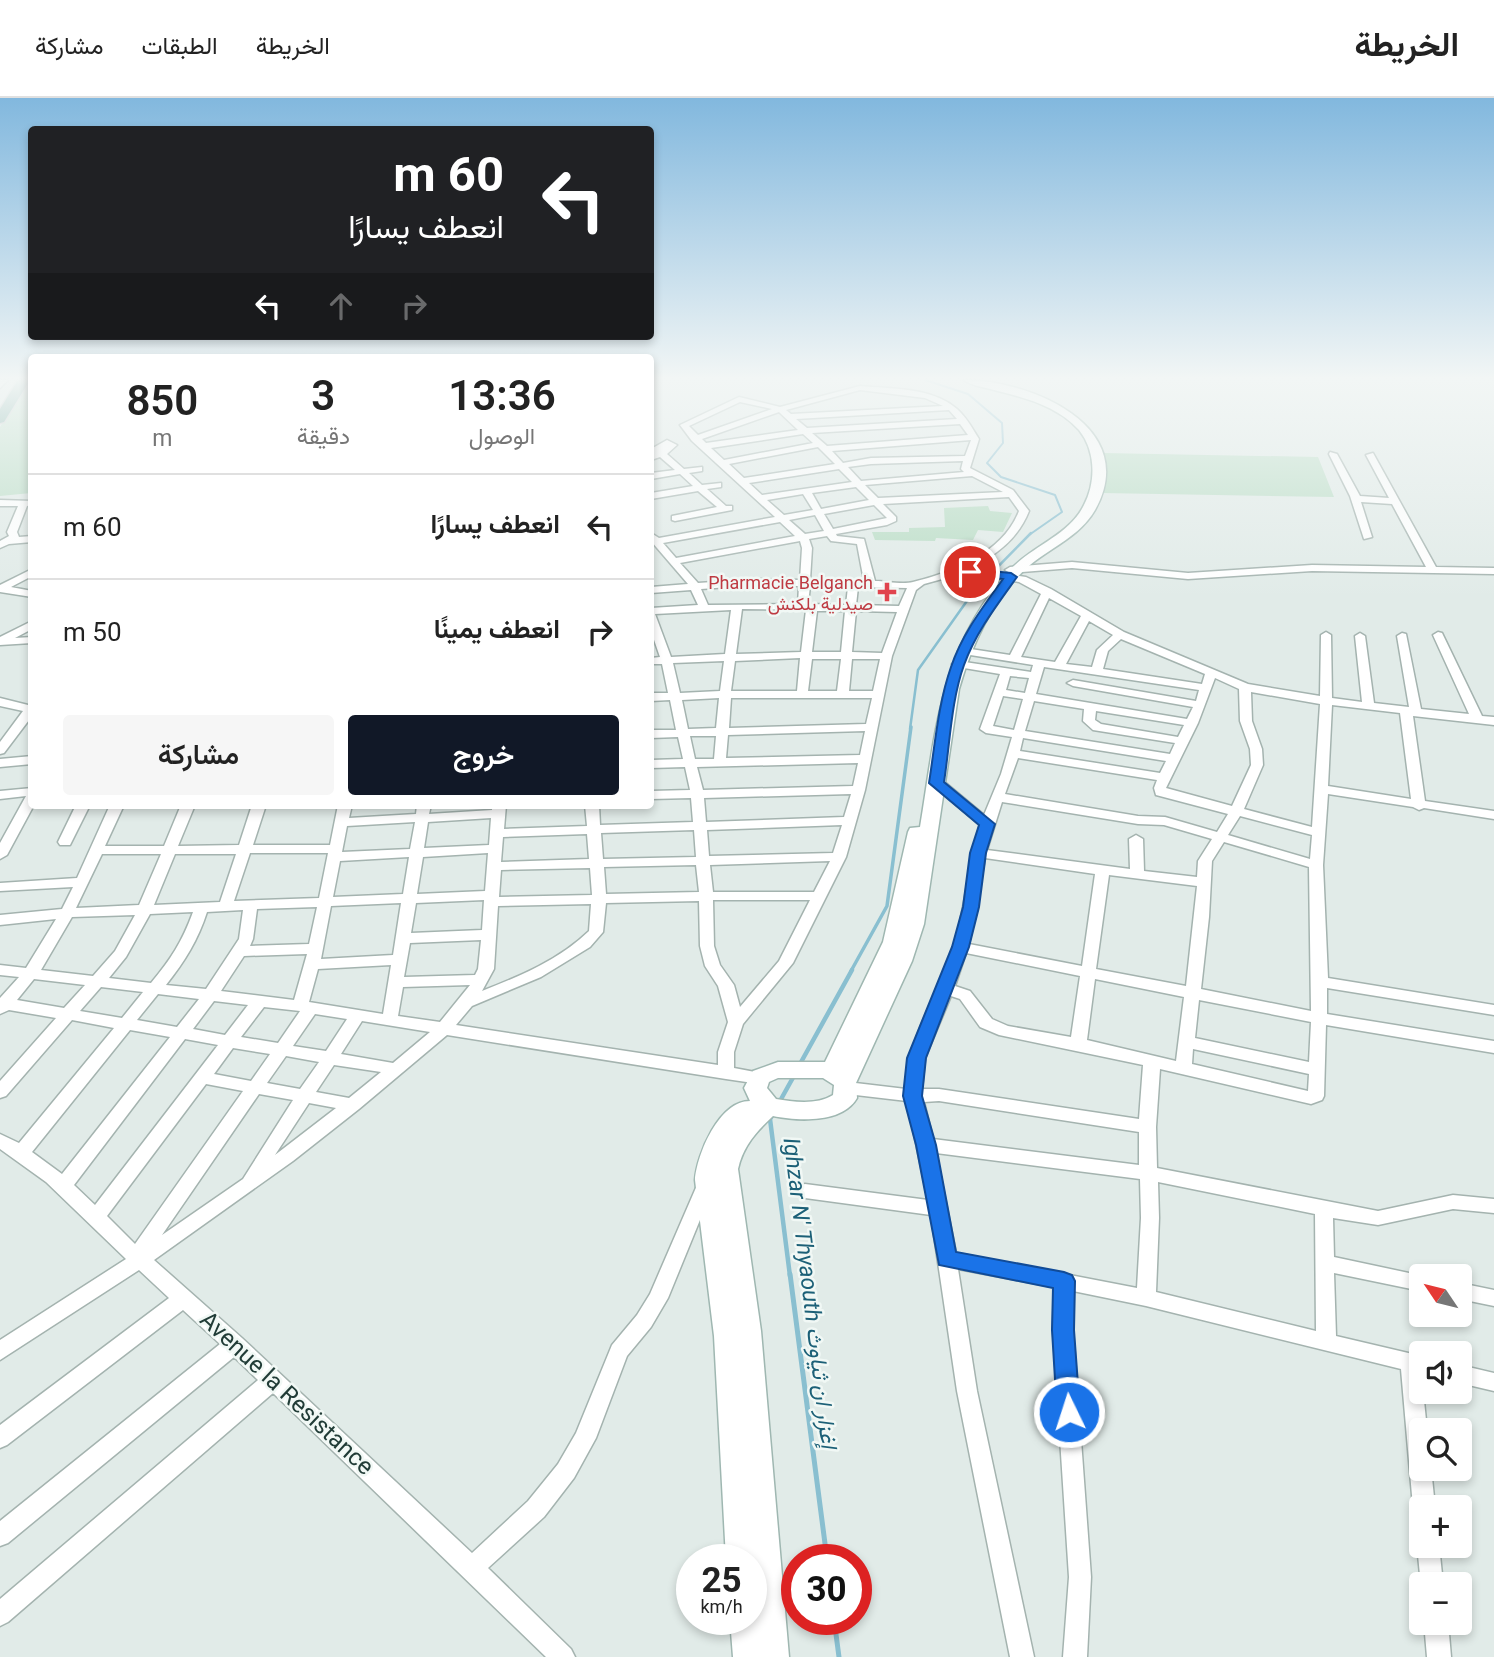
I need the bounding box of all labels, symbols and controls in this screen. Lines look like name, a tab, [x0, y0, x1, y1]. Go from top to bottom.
text: الخريطة	[1355, 25, 1459, 64]
text: مشاركة	[35, 32, 103, 60]
text: الطبقات	[141, 32, 218, 60]
text: الخريطة	[256, 32, 330, 60]
text: 60 m	[393, 146, 504, 203]
icon: left	[528, 154, 619, 245]
text: انعطف يسارًا	[348, 208, 504, 246]
icon: left	[249, 287, 287, 325]
icon: ahead	[322, 287, 360, 325]
icon: right	[395, 287, 433, 325]
text: 3	[311, 371, 335, 420]
text: 13:36	[448, 371, 556, 420]
text: 850	[126, 376, 198, 425]
text: دقيقة	[297, 423, 350, 450]
text: الوصول	[469, 423, 535, 450]
text: m	[152, 425, 172, 452]
icon: left	[581, 508, 619, 546]
text: انعطف يسارًا	[430, 509, 560, 539]
text: 60 m	[63, 512, 122, 542]
pin	[940, 542, 1000, 602]
icon: arrive	[951, 553, 989, 591]
place label: Pharmacie Belganch صيدلية بلكنش	[708, 572, 873, 615]
marker: Pharmacie Belganch صيدلية بلكنش	[879, 584, 895, 600]
icon: right	[581, 613, 619, 651]
text: انعطف يمينًا	[434, 614, 560, 644]
text: 50 m	[63, 617, 122, 647]
button: مشاركة	[63, 715, 334, 795]
button: خروج	[348, 715, 619, 795]
water label: Ighzar N' Thyaouth إغزار ان ثياوث	[777, 1136, 843, 1452]
north arrow	[1409, 1264, 1472, 1326]
map controls	[1409, 1264, 1472, 1635]
street label: Avenue la Resistance	[194, 1305, 380, 1481]
button: sound	[1409, 1341, 1472, 1404]
position arrow	[1032, 1375, 1106, 1449]
button: search	[1409, 1418, 1472, 1481]
button: +	[1409, 1495, 1472, 1558]
speed limit sign: 30	[781, 1544, 872, 1635]
text: 25	[701, 1560, 742, 1601]
button: −	[1409, 1572, 1472, 1635]
text: km/h	[700, 1596, 743, 1617]

